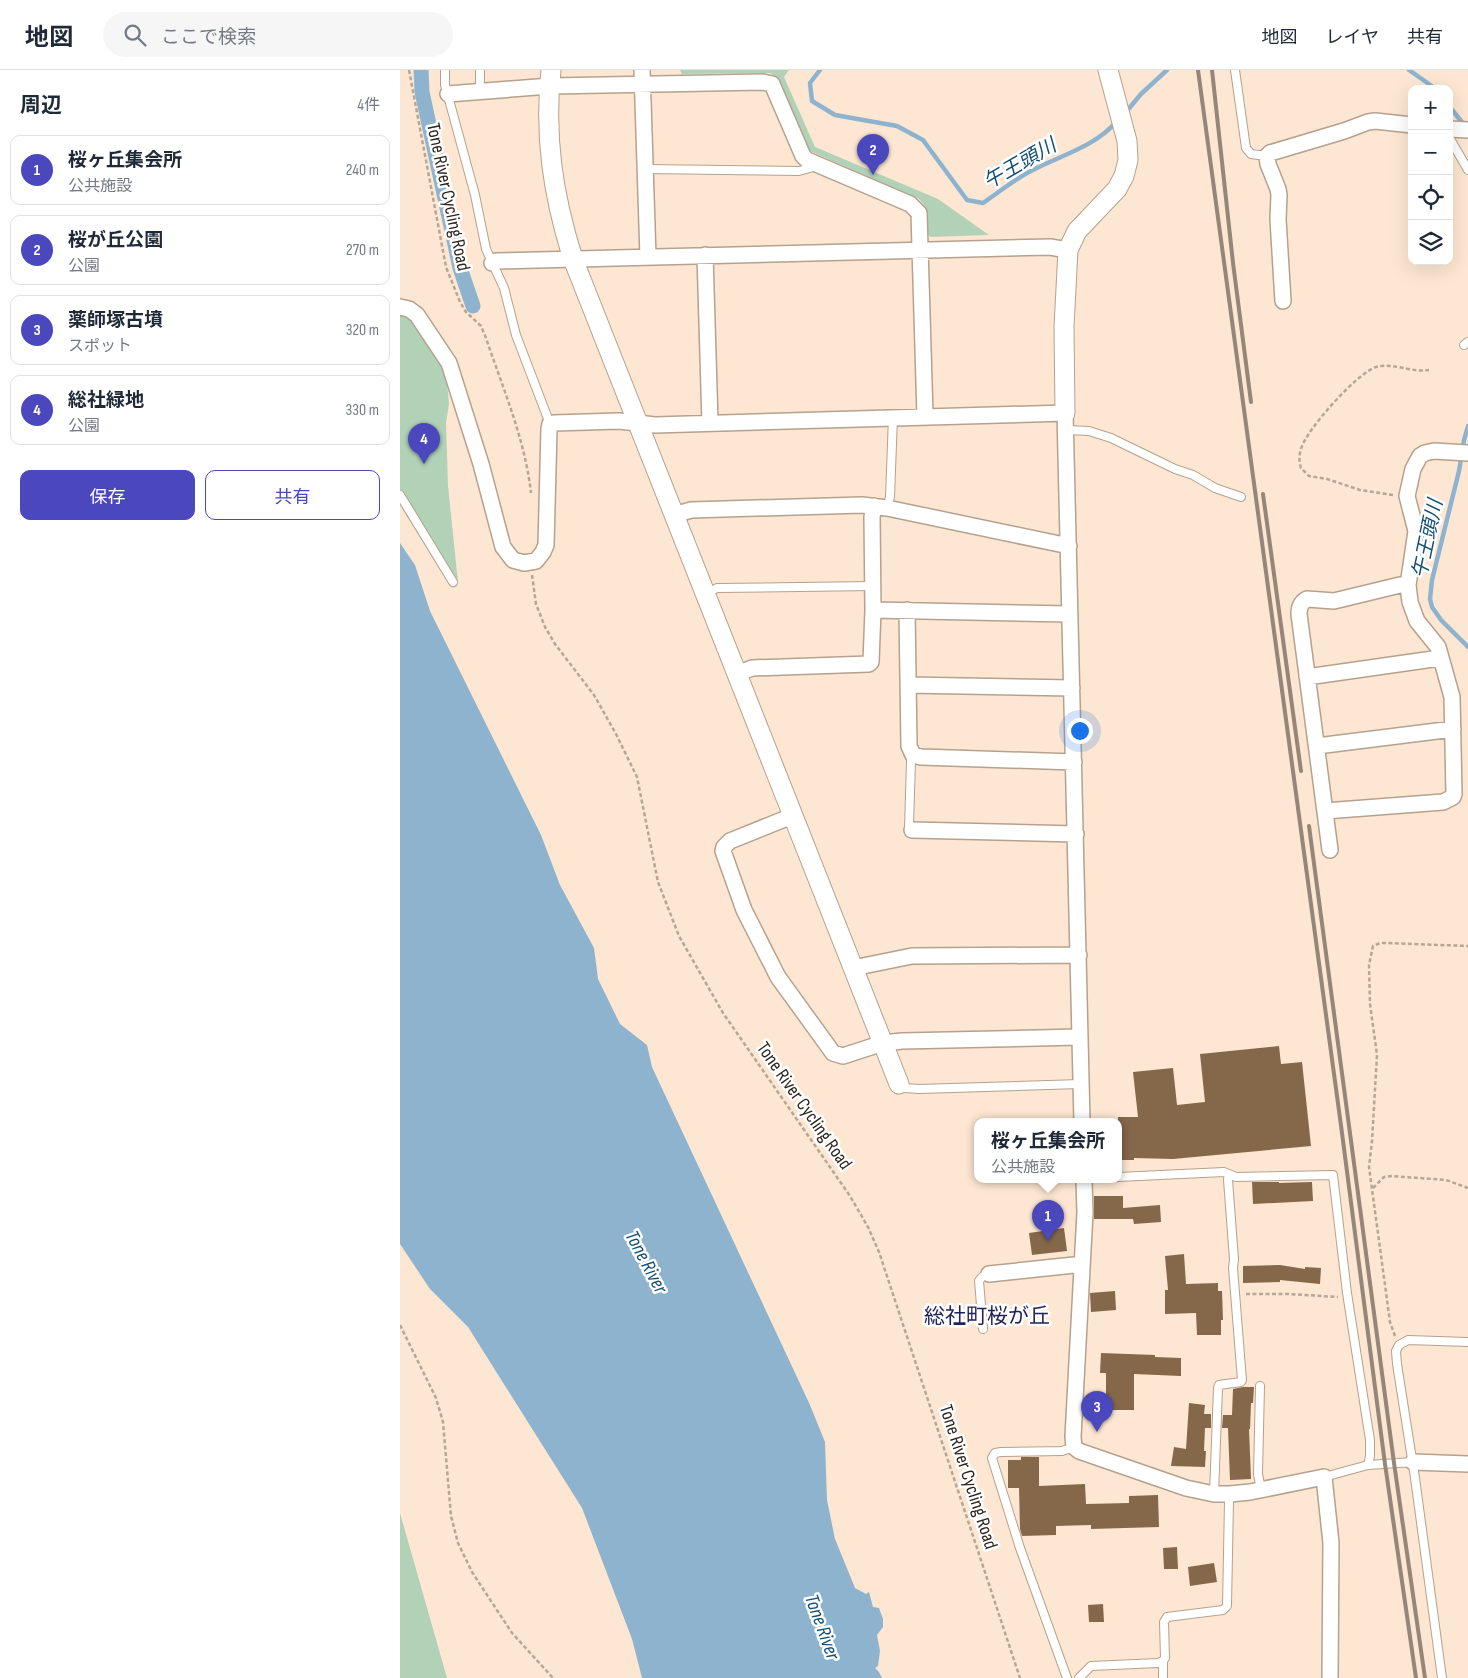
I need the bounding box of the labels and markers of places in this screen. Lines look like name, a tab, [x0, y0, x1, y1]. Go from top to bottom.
pin: 2	[857, 134, 889, 175]
pin: 4	[408, 423, 440, 464]
pin: 1	[1032, 1200, 1064, 1241]
pin: 3	[1081, 1391, 1113, 1432]

